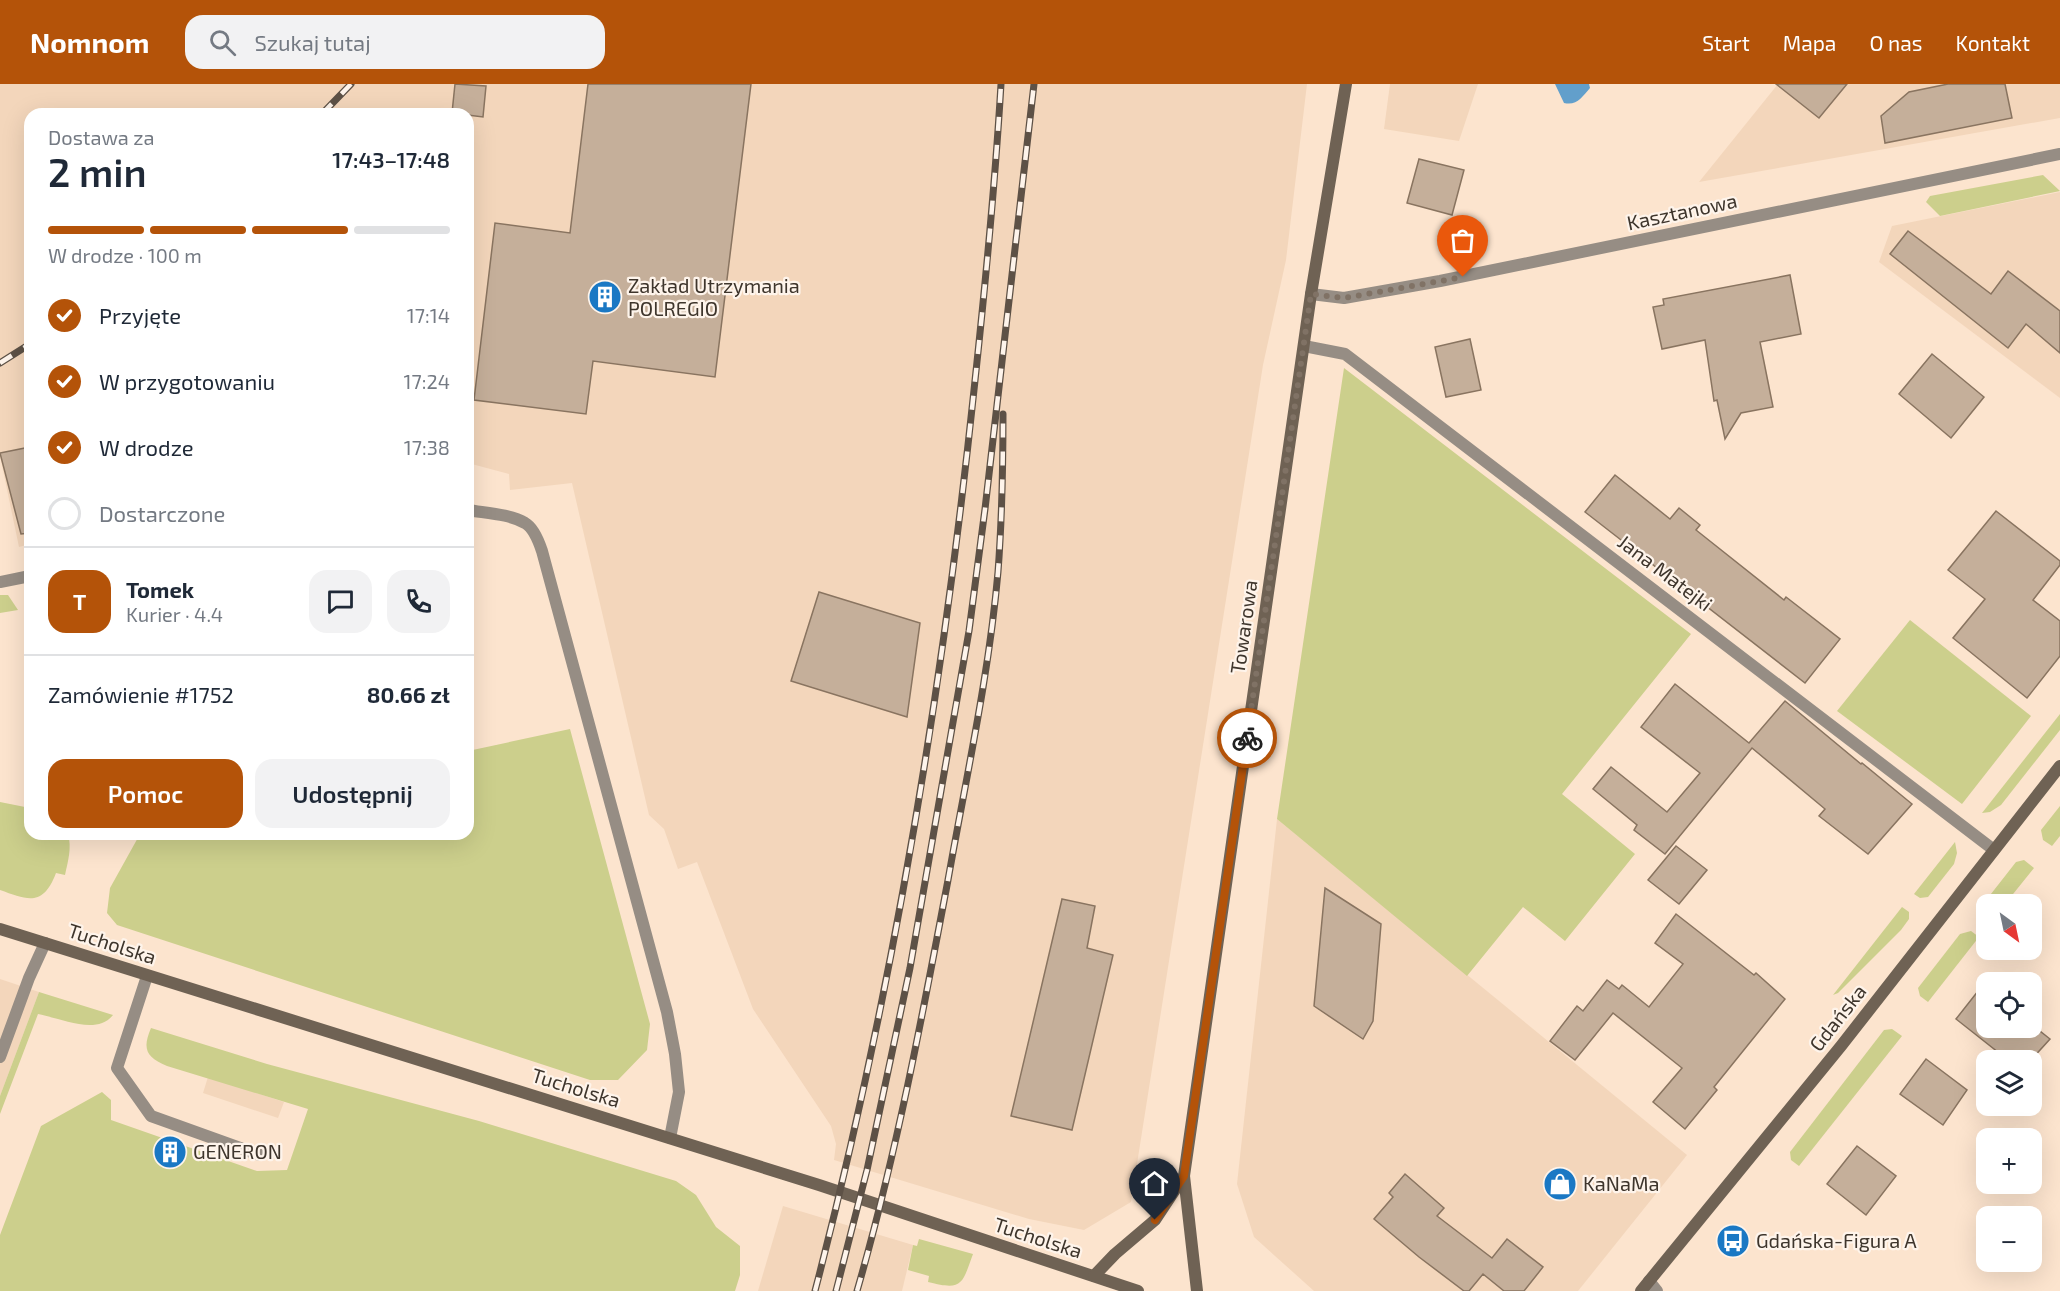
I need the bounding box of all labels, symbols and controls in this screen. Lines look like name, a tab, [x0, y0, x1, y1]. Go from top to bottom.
search box	[185, 15, 605, 69]
text: Nomnom	[30, 25, 149, 59]
icon: search	[206, 26, 239, 59]
text: Szukaj tutaj	[254, 29, 371, 55]
text: Start	[1702, 30, 1750, 55]
text: Mapa	[1783, 30, 1836, 55]
text: O nas	[1869, 30, 1923, 55]
text: Kontakt	[1956, 30, 2030, 55]
text: Dostawa za	[48, 125, 154, 149]
text: 17:43–17:48	[332, 146, 450, 172]
text: 2 min	[48, 148, 147, 195]
street label: Kasztanowa	[1624, 188, 1739, 234]
pin	[1437, 215, 1488, 277]
icon: bag	[1446, 224, 1479, 257]
text: W drodze · 100 m	[48, 243, 202, 267]
place label: Zakład Utrzymania POLREGIO	[628, 273, 800, 320]
building icon: Zakład Utrzymania POLREGIO	[587, 279, 623, 315]
icon: check	[48, 299, 81, 332]
text: Przyjęte	[99, 302, 181, 328]
text: 17:14	[407, 303, 450, 327]
icon: check	[48, 365, 81, 398]
text: W przygotowaniu	[99, 368, 275, 394]
text: 17:24	[404, 369, 450, 393]
icon: check	[48, 431, 81, 464]
text: W drodze	[99, 434, 194, 460]
text: 17:38	[404, 435, 450, 459]
text: Dostarczone	[99, 500, 225, 526]
street label: Jana Matejki	[1614, 529, 1717, 615]
button: chat	[309, 570, 372, 633]
button: phone	[387, 570, 450, 633]
text: Tomek	[126, 576, 194, 602]
street label: Towarowa	[1225, 578, 1261, 675]
text: T	[73, 588, 86, 614]
text: Kurier · 4.4	[126, 602, 223, 626]
text: Zamówienie #1752	[48, 681, 234, 707]
text: 80.66 zł	[367, 681, 450, 707]
courier	[1217, 708, 1277, 768]
icon: bike	[1231, 722, 1264, 755]
button: Pomoc	[48, 759, 243, 828]
button: Udostępnij	[255, 759, 450, 828]
north arrow	[1976, 894, 2042, 960]
map controls	[1976, 894, 2042, 1272]
street label: Tucholska	[65, 918, 159, 969]
button: locate	[1976, 972, 2042, 1038]
street label: Gdańska	[1804, 979, 1871, 1055]
button: layers	[1976, 1050, 2042, 1116]
street label: Tucholska	[529, 1062, 623, 1112]
button: +	[1976, 1128, 2042, 1194]
building icon: GENERON	[152, 1134, 188, 1170]
place label: GENERON	[193, 1139, 282, 1163]
pin	[1129, 1158, 1180, 1220]
shop icon: KaNaMa	[1542, 1166, 1578, 1202]
icon: home	[1138, 1167, 1171, 1200]
place label: KaNaMa	[1583, 1171, 1659, 1195]
button: −	[1976, 1206, 2042, 1272]
street label: Tucholska	[991, 1212, 1085, 1263]
bus stop icon: Gdańska-Figura A	[1715, 1223, 1751, 1259]
place label: Gdańska-Figura A	[1756, 1228, 1917, 1252]

